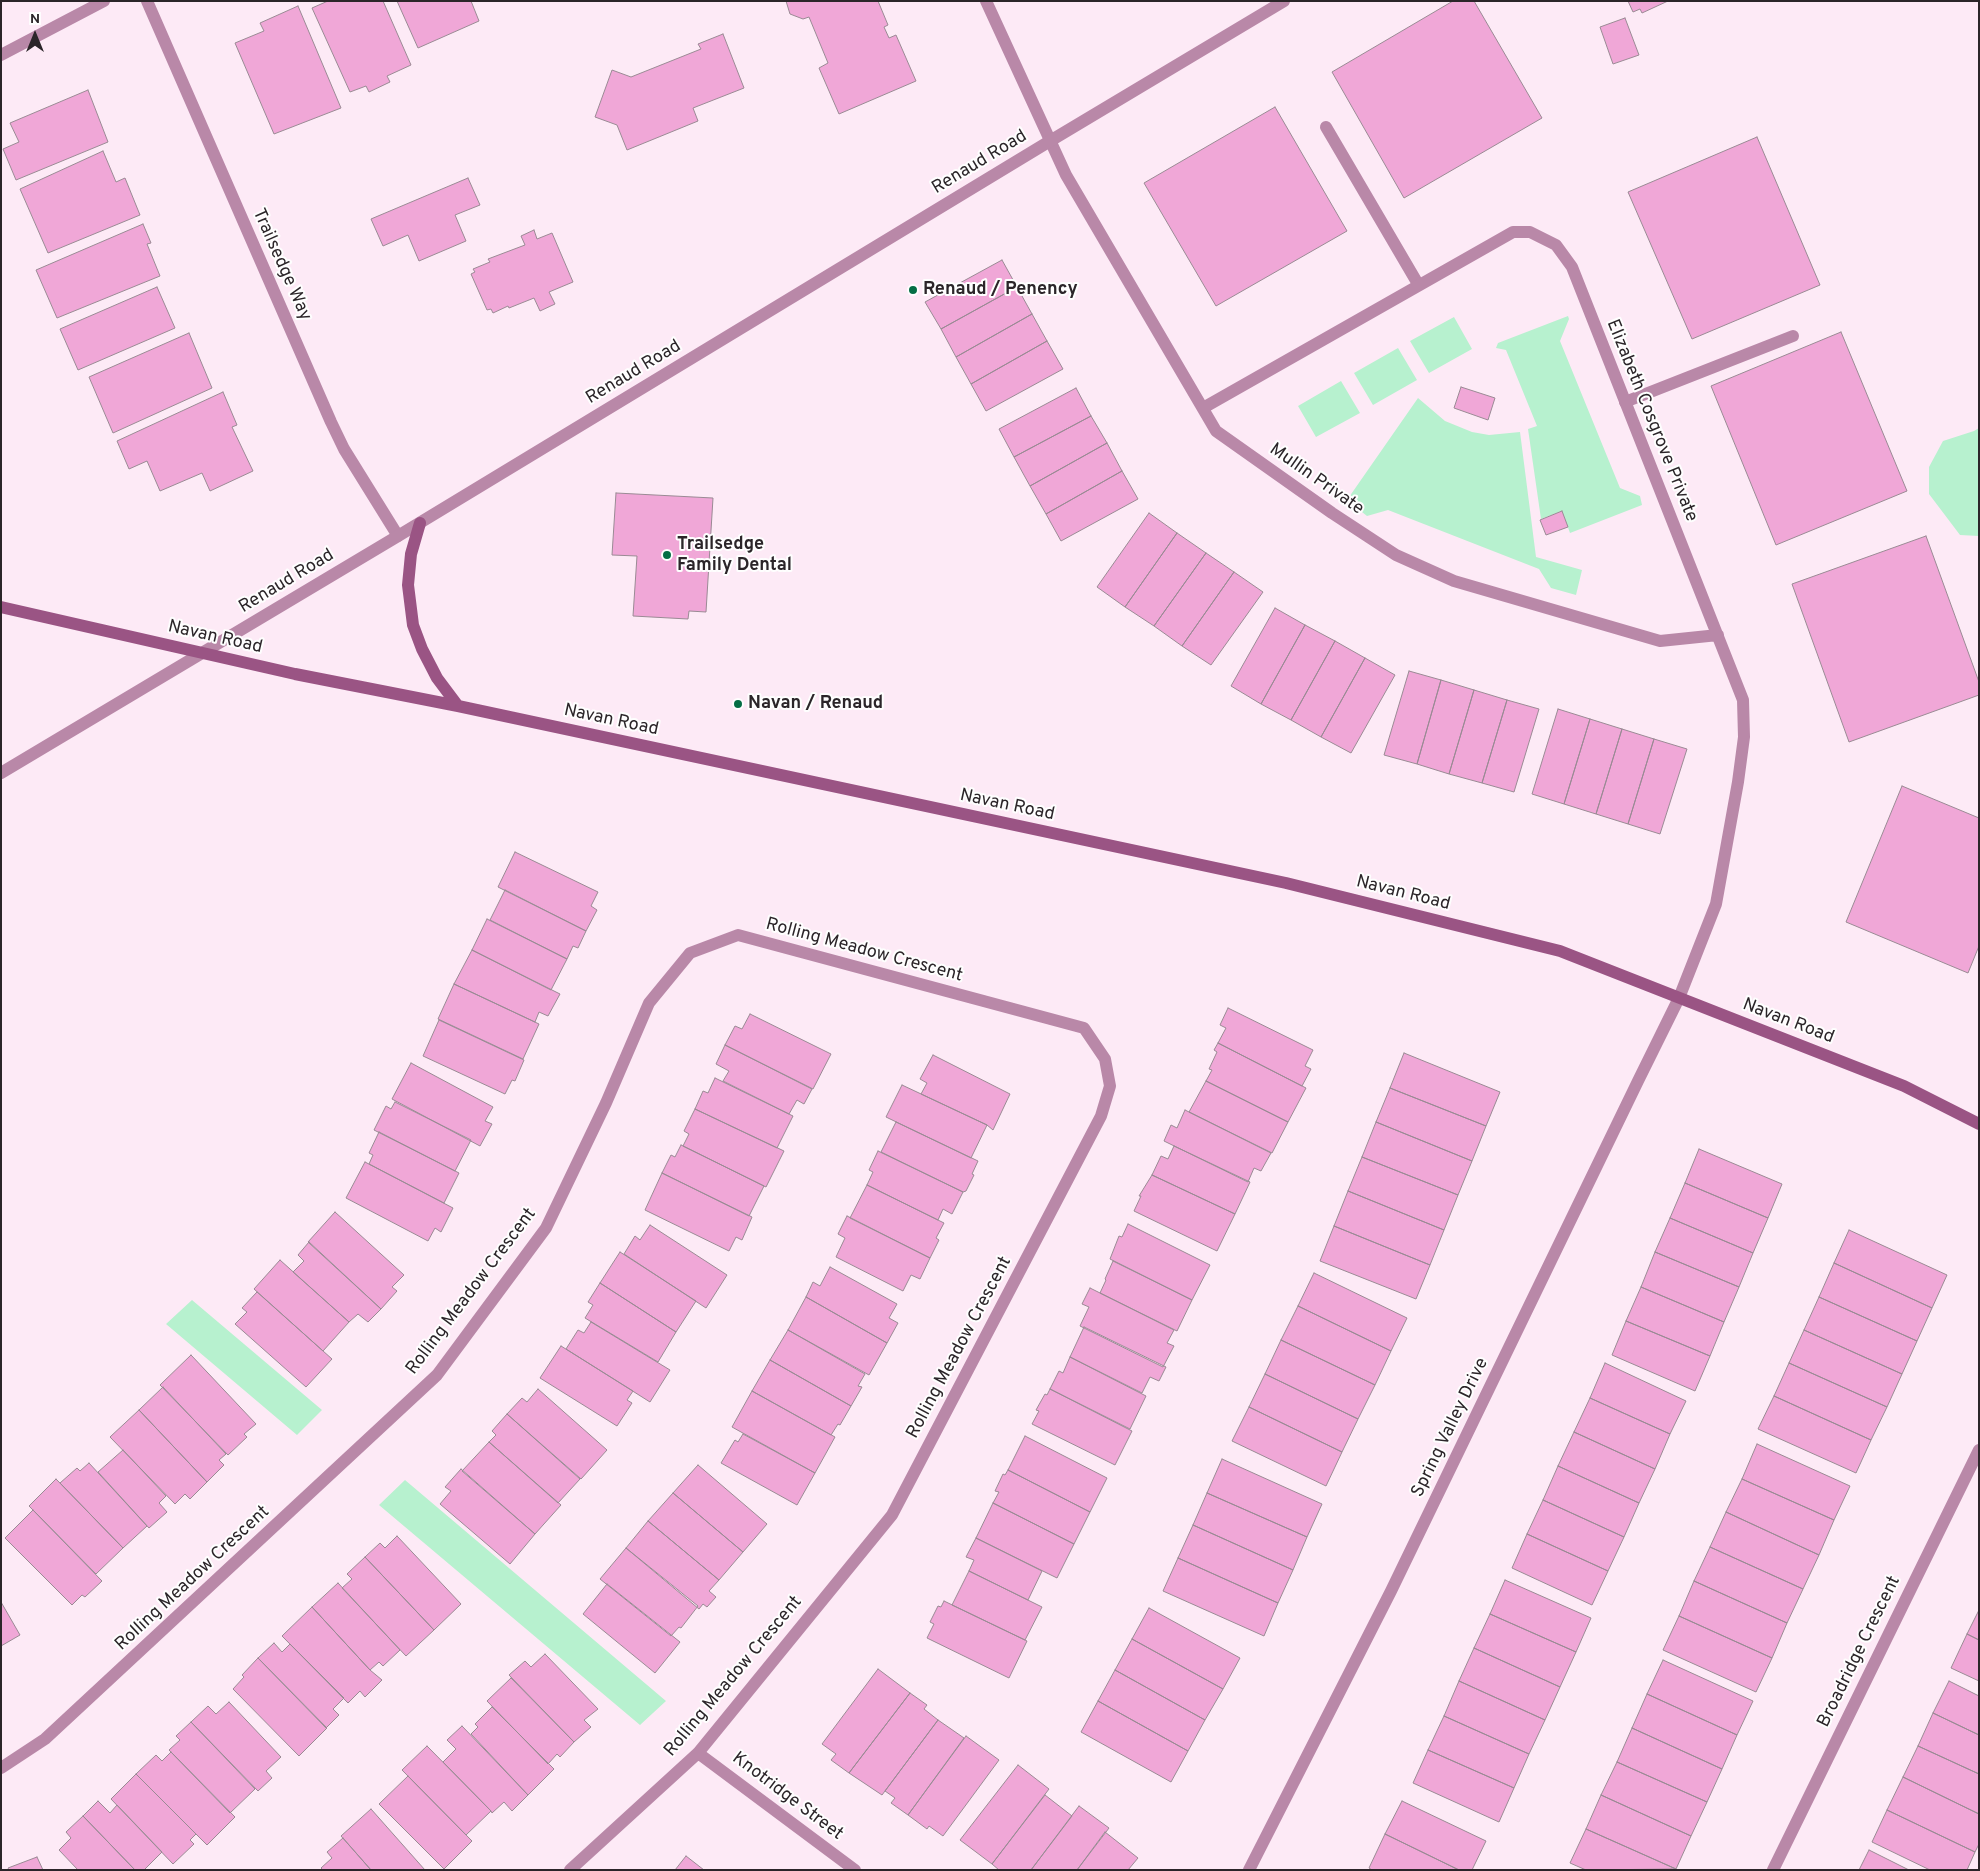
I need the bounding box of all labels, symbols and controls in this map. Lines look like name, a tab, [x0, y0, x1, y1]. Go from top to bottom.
north arrow	[10, 10, 60, 60]
text: N	[30, 11, 40, 28]
street label: Renaud Road	[929, 126, 1031, 200]
street label: Trailsedge Way	[247, 206, 315, 324]
place label: Renaud / Penency	[923, 279, 1078, 301]
marker: Renaud / Penency	[907, 284, 919, 296]
street label: Elizabeth Cosgrove Private	[1600, 317, 1702, 525]
street label: Renaud Road	[583, 336, 685, 410]
street label: Mullin Private	[1265, 440, 1367, 520]
place label: Trailsedge Family Dental	[677, 534, 792, 576]
street label: Renaud Road	[236, 545, 338, 619]
marker: Trailsedge Family Dental	[661, 549, 673, 561]
street label: Navan Road	[166, 617, 264, 659]
place label: Navan / Renaud	[748, 693, 883, 715]
marker: Navan / Renaud	[732, 698, 744, 710]
street label: Navan Road	[562, 700, 660, 742]
street label: Navan Road	[958, 785, 1056, 827]
street label: Navan Road	[1354, 872, 1452, 916]
street label: Rolling Meadow Crescent	[763, 914, 965, 988]
street label: Navan Road	[1739, 995, 1837, 1049]
street label: Rolling Meadow Crescent	[402, 1204, 542, 1380]
street label: Rolling Meadow Crescent	[903, 1253, 1017, 1443]
street label: Spring Valley Drive	[1408, 1355, 1494, 1501]
street label: Rolling Meadow Crescent	[111, 1502, 275, 1656]
street label: Broadridge Crescent	[1814, 1573, 1906, 1731]
street label: Rolling Meadow Crescent	[661, 1592, 807, 1762]
street label: Knotridge Street	[727, 1748, 847, 1846]

